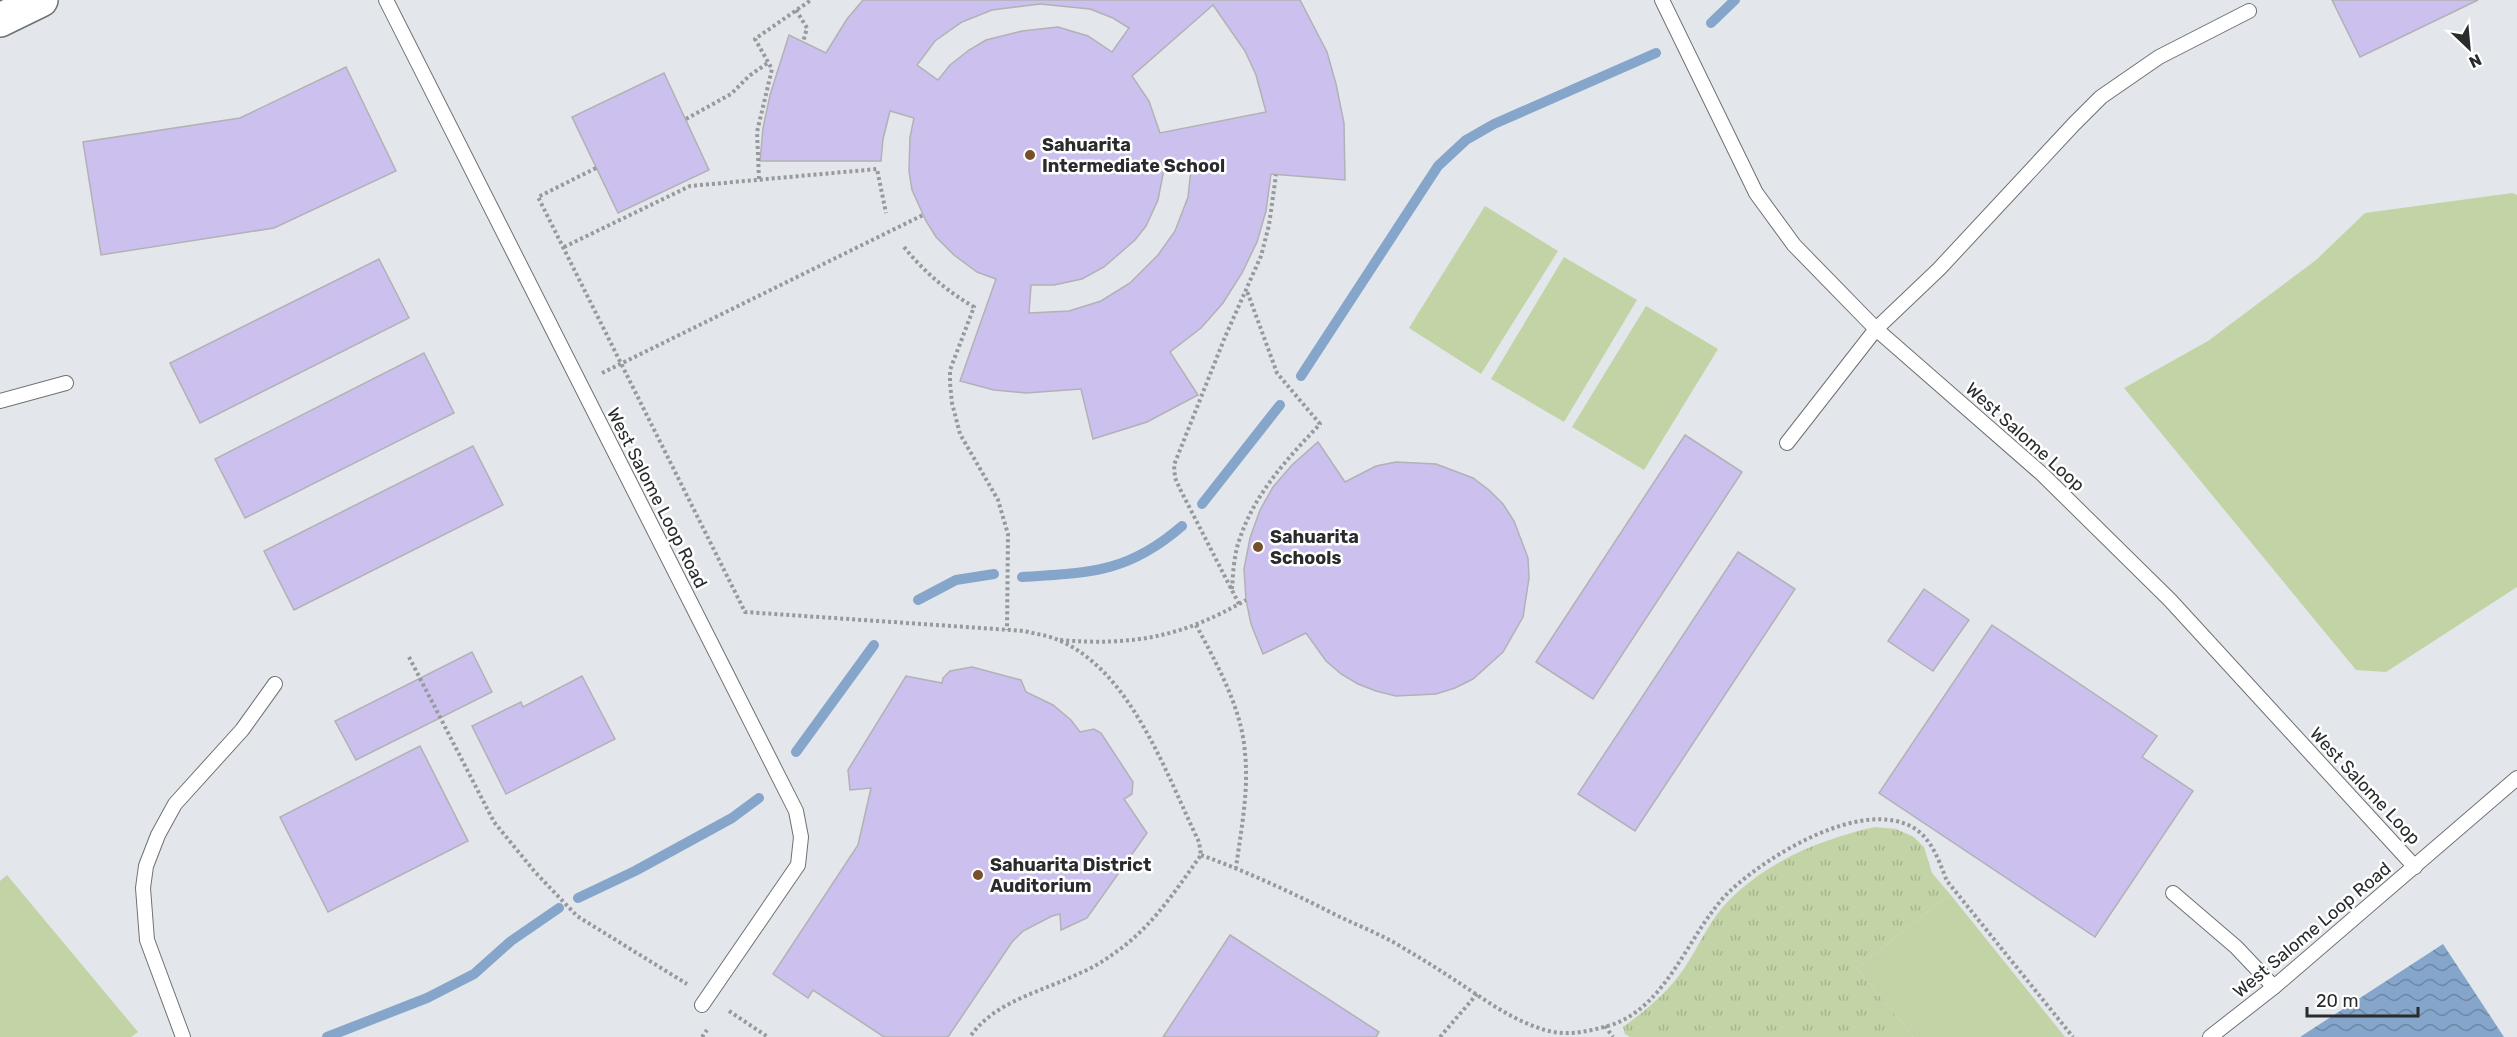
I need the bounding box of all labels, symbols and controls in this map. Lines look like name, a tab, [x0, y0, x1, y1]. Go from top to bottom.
north arrow	[2439, 18, 2499, 78]
text: N	[2466, 50, 2485, 72]
place label: Sahuarita Intermediate School	[1042, 134, 1225, 177]
marker: Sahuarita Intermediate School	[1023, 148, 1037, 162]
street label: West Salome Loop	[1961, 378, 2089, 496]
street label: West Salome Loop Road	[602, 404, 712, 592]
place label: Sahuarita Schools	[1270, 526, 1359, 569]
marker: Sahuarita Schools	[1251, 540, 1265, 554]
street label: West Salome Loop	[2305, 723, 2425, 849]
place label: Sahuarita District Auditorium	[990, 854, 1151, 897]
street label: West Salome Loop Road	[2229, 857, 2395, 1003]
marker: Sahuarita District Auditorium	[971, 868, 985, 882]
scale bar	[2307, 980, 2418, 1018]
text: 20 m	[2316, 990, 2358, 1012]

